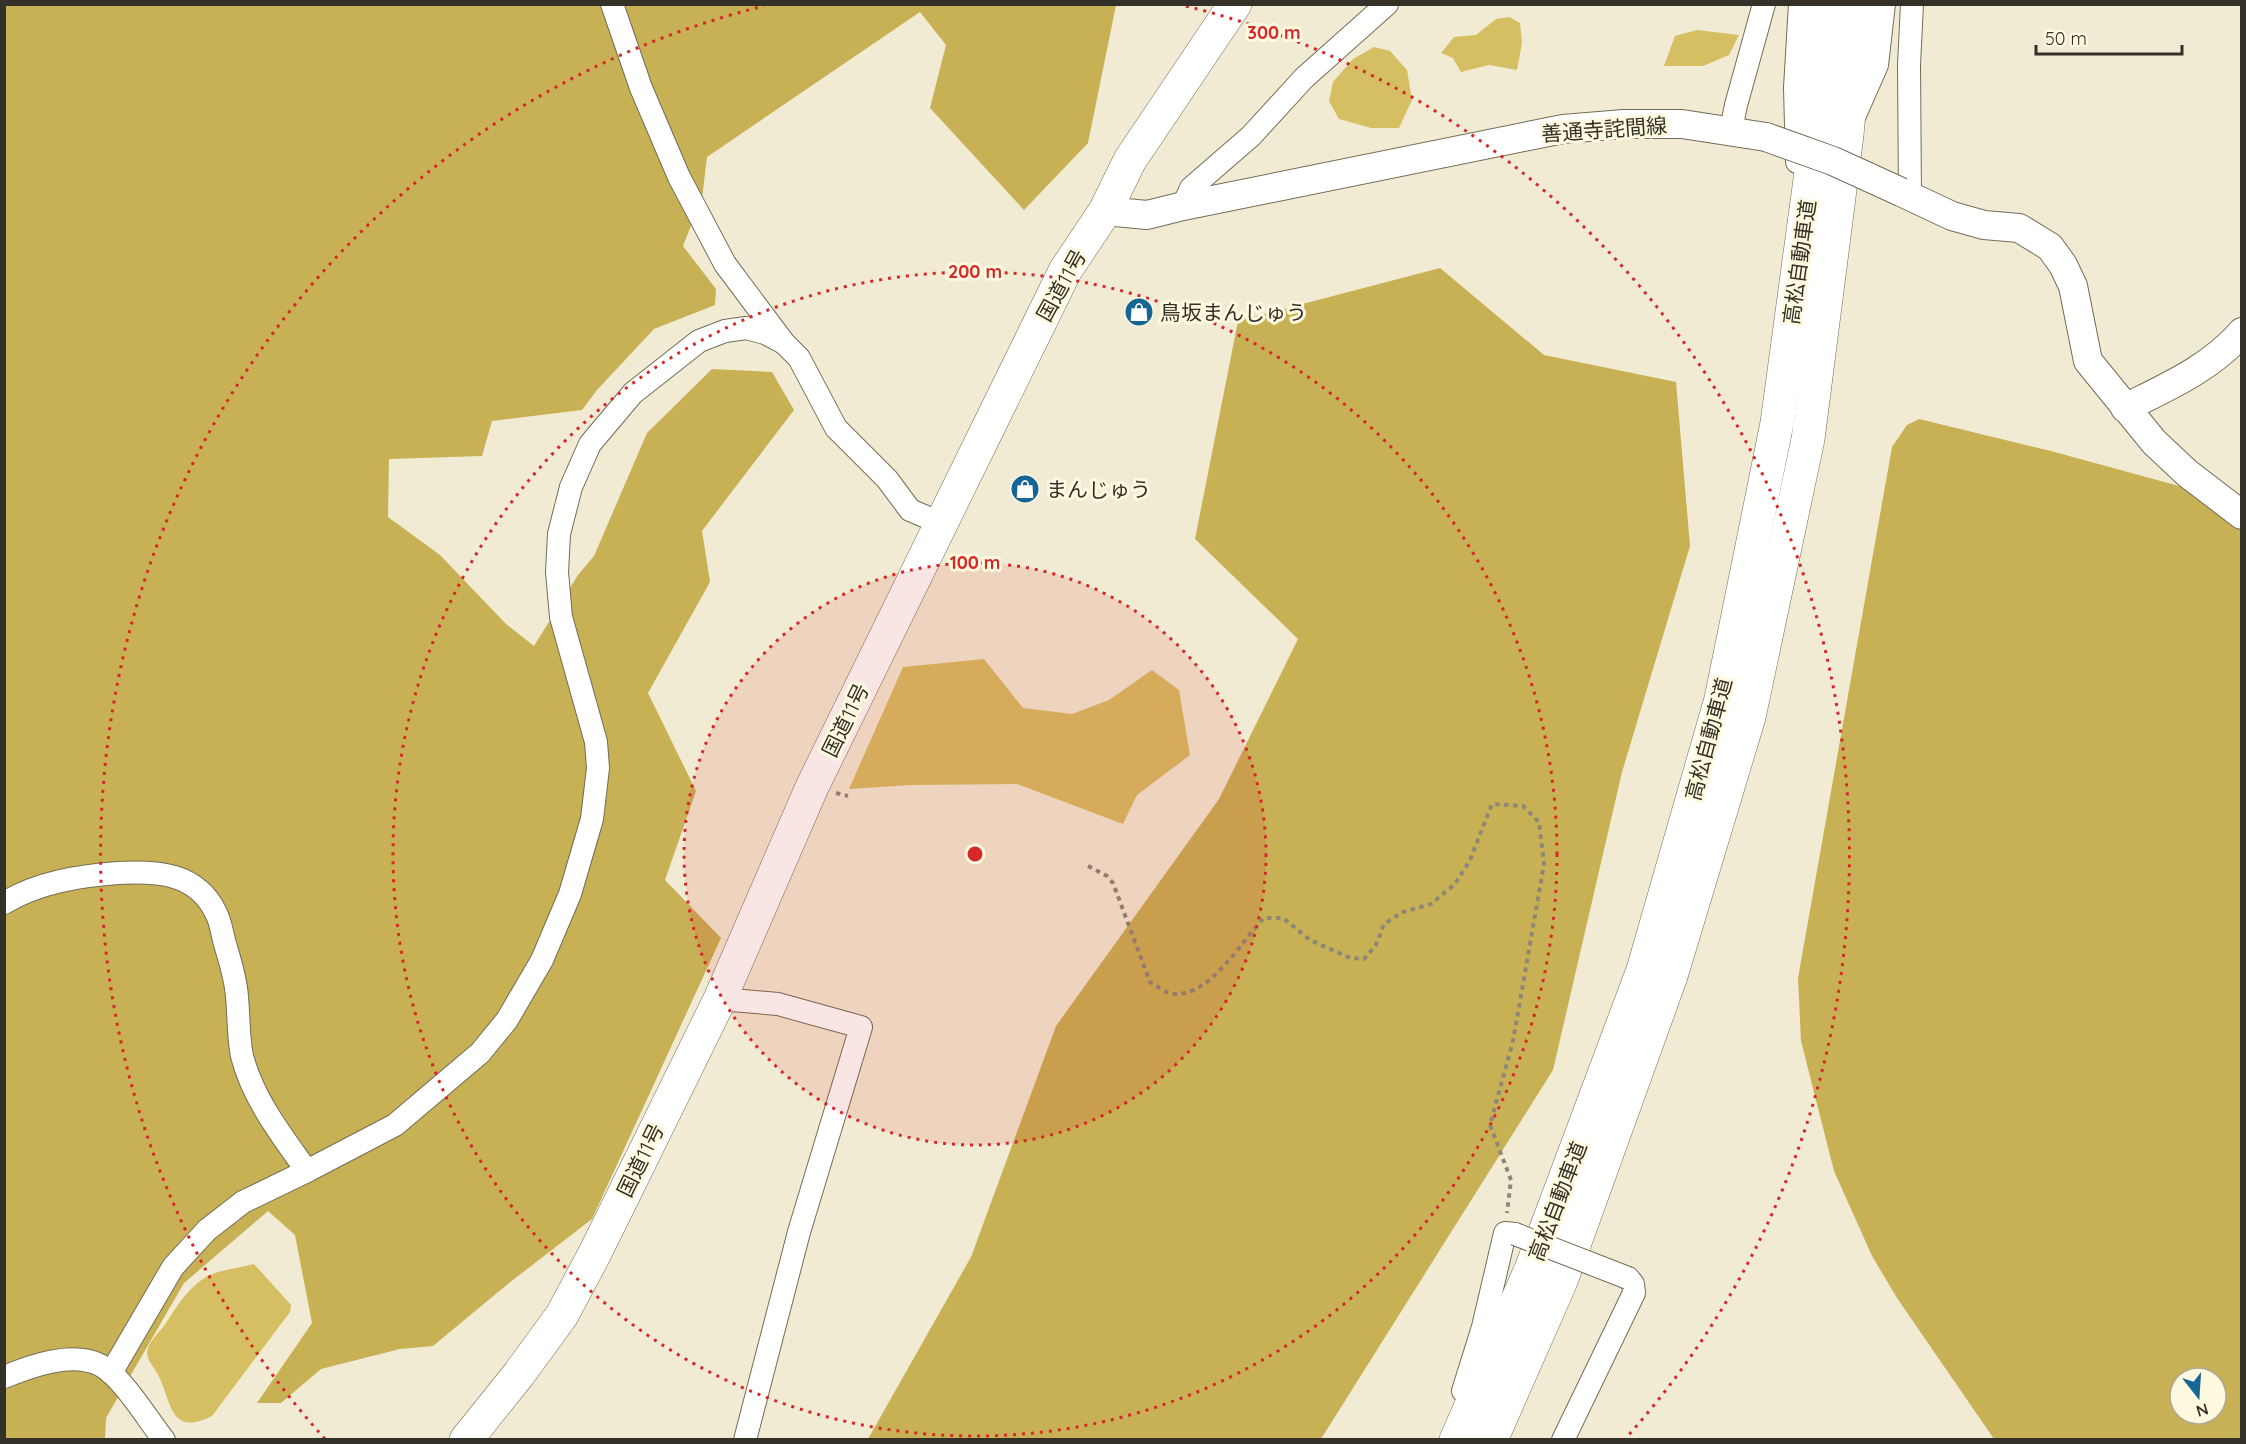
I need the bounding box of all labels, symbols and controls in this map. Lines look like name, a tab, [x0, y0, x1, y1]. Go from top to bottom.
scale bar	[2036, 18, 2182, 56]
text: 300 m	[1247, 21, 1301, 44]
text: 50 m	[2045, 27, 2087, 50]
street label: 善通寺詫間線	[1540, 112, 1668, 146]
street label: 高松自動車道	[1777, 198, 1821, 326]
street label: 国道11号	[1031, 244, 1091, 326]
text: 200 m	[948, 260, 1002, 283]
shop icon: 鳥坂まんじゅう	[1123, 296, 1155, 328]
place label: 鳥坂まんじゅう	[1160, 299, 1307, 325]
shop icon: まんじゅう	[1009, 473, 1041, 505]
place label: まんじゅう	[1046, 476, 1151, 502]
text: 100 m	[950, 551, 1000, 574]
street label: 高松自動車道	[1679, 675, 1737, 803]
street label: 国道11号	[816, 679, 874, 761]
centre of rings	[965, 844, 985, 864]
street label: 国道11号	[611, 1119, 669, 1201]
street label: 高松自動車道	[1522, 1138, 1592, 1264]
north arrow	[2168, 1366, 2228, 1426]
text: N	[2194, 1399, 2211, 1422]

